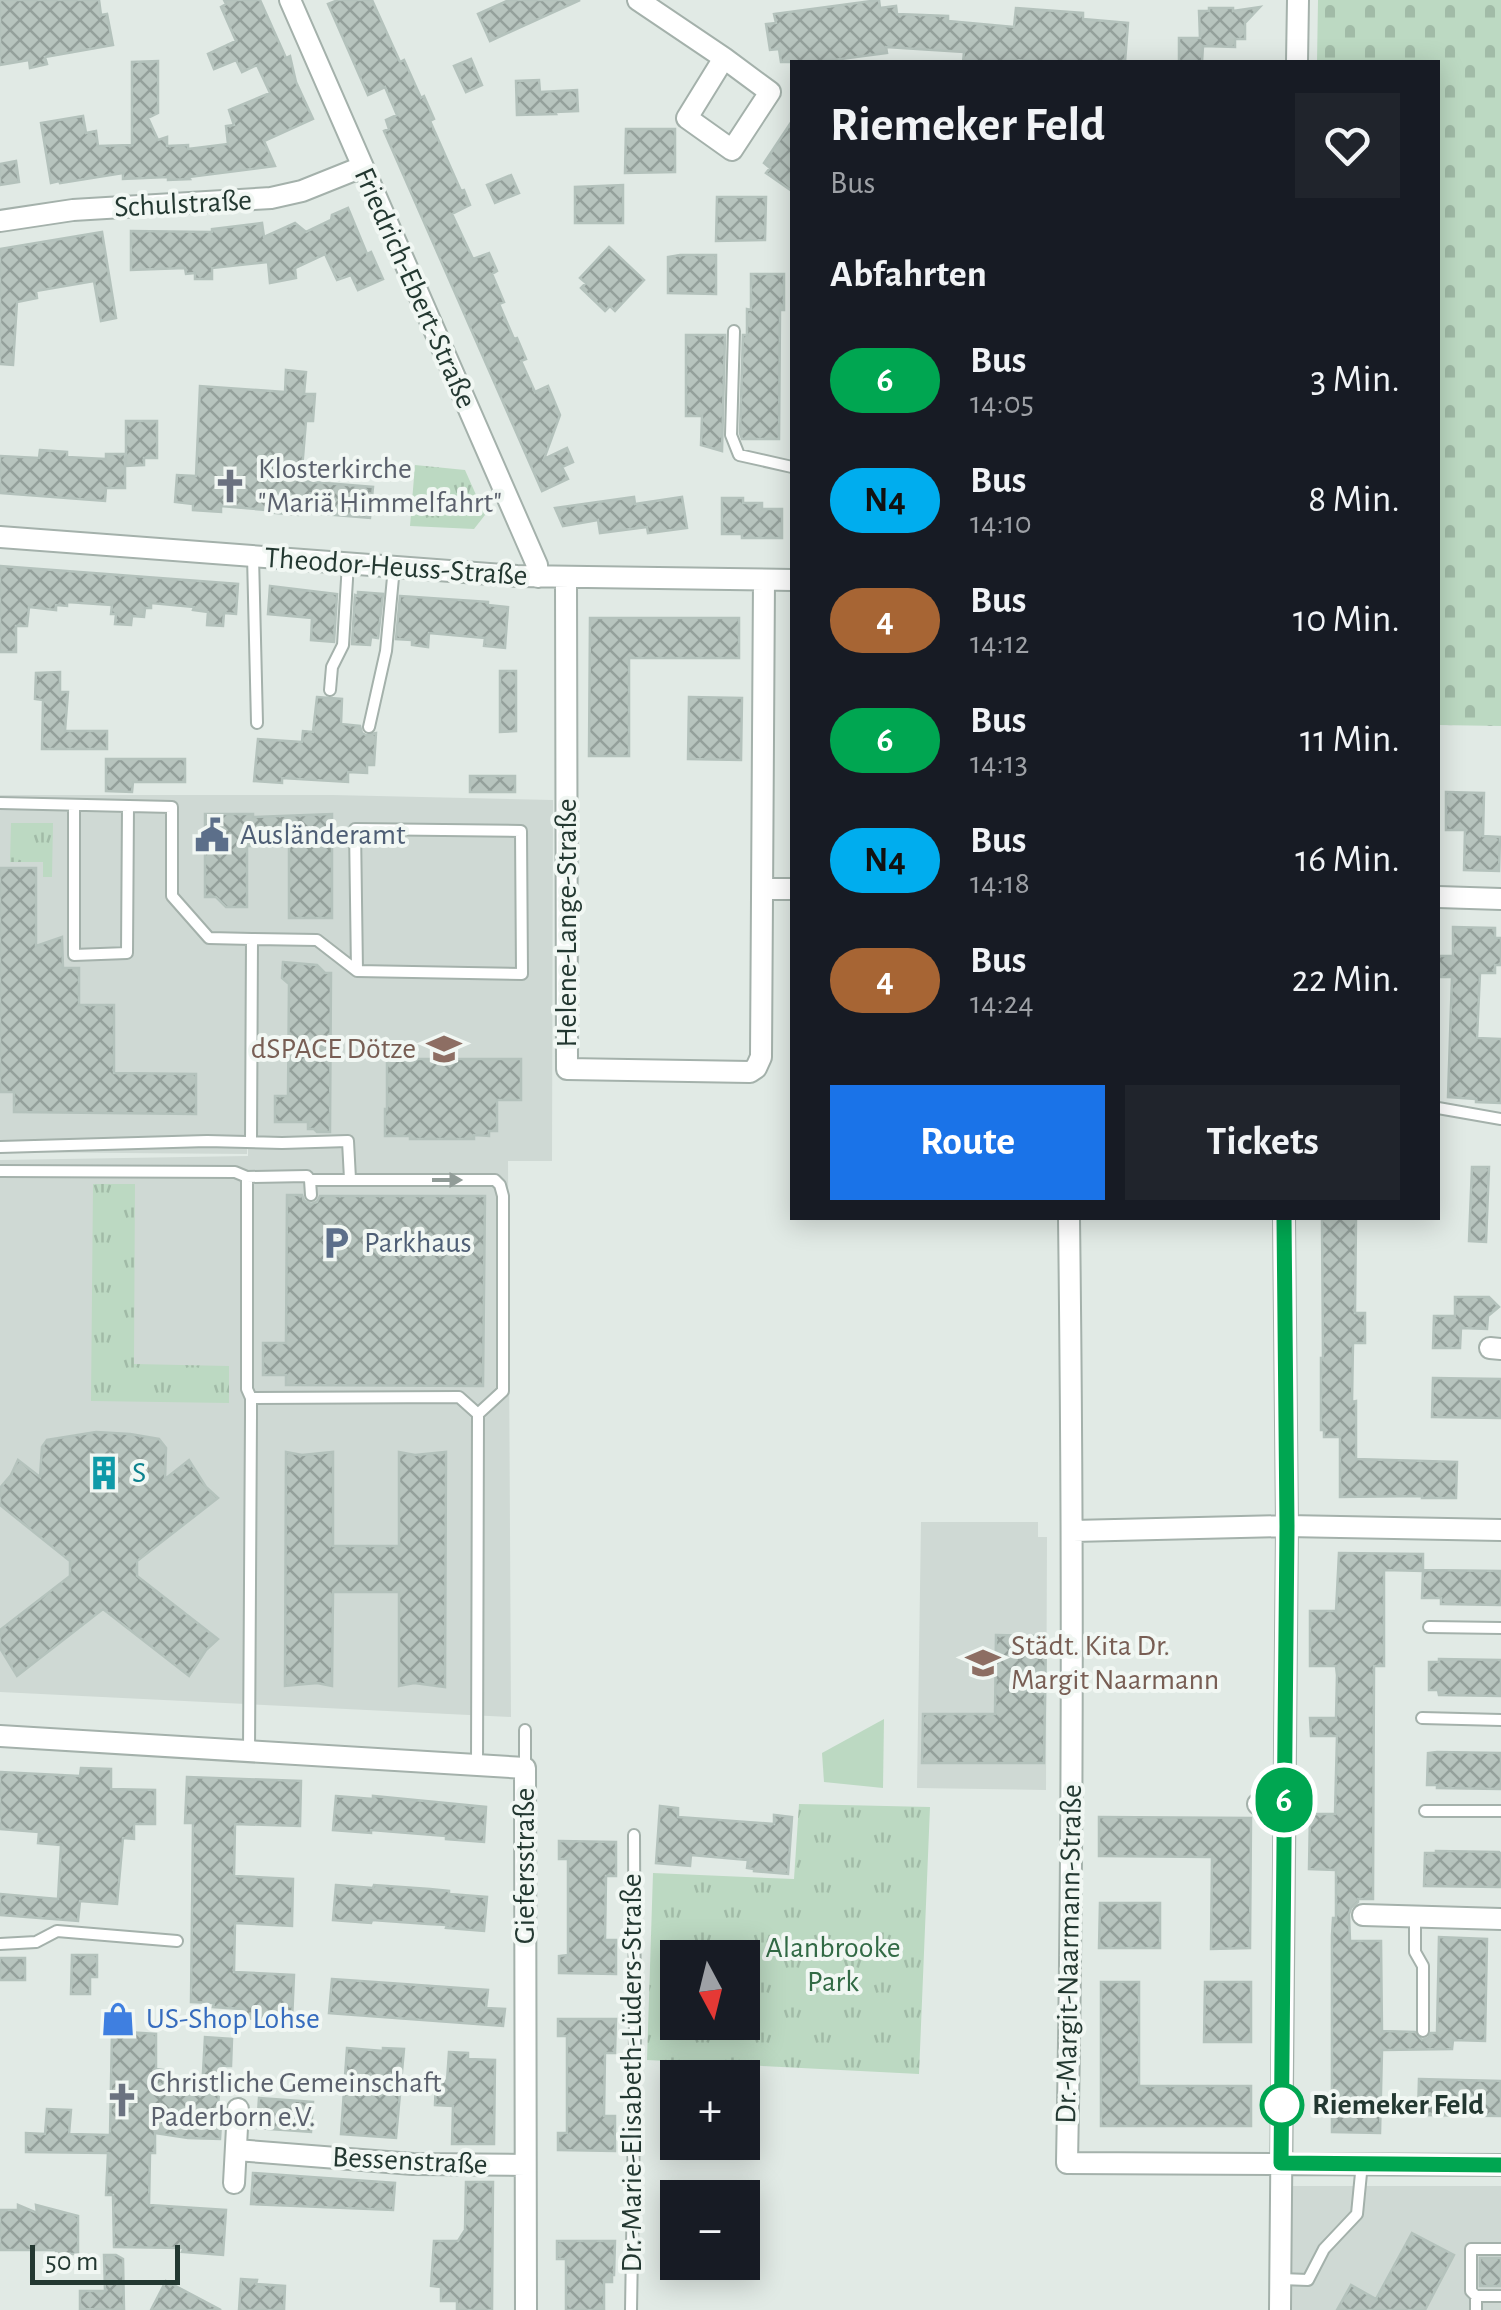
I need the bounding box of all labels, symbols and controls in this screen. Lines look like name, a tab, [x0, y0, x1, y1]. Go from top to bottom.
button: heart	[1295, 93, 1400, 198]
text: Riemeker Feld	[830, 102, 1105, 150]
street label: Friedrich-Ebert-Straße	[348, 163, 482, 413]
text: Bus	[830, 167, 875, 199]
street label: Schulstraße	[113, 185, 253, 223]
text: Abfahrten	[830, 256, 987, 294]
text: Bus	[970, 342, 1026, 380]
text: 3 Min.	[1311, 361, 1400, 399]
text: 6	[877, 363, 893, 398]
text: 14:05	[970, 387, 1034, 419]
place label: Klosterkirche "Mariä Himmelfahrt"	[258, 454, 502, 518]
text: Bus	[970, 462, 1026, 500]
church icon: Klosterkirche "Mariä Himmelfahrt"	[211, 467, 249, 505]
text: 8 Min.	[1308, 481, 1400, 519]
text: N4	[864, 483, 906, 518]
text: 14:10	[970, 507, 1032, 539]
street label: Theodor-Heuss-Straße	[264, 543, 528, 591]
text: Bus	[970, 582, 1026, 620]
text: 10 Min.	[1293, 601, 1400, 639]
text: 4	[876, 603, 894, 638]
text: 14:12	[970, 627, 1029, 659]
text: Bus	[970, 702, 1026, 740]
text: 11 Min.	[1300, 721, 1400, 759]
text: 6	[877, 723, 893, 758]
text: 14:13	[970, 747, 1028, 779]
street label: Helene-Lange-Straße	[552, 798, 582, 1048]
public building icon: Ausländeramt	[193, 816, 231, 854]
place label: Ausländeramt	[240, 820, 406, 850]
text: Bus	[970, 822, 1026, 860]
text: 16 Min.	[1295, 841, 1400, 879]
text: N4	[864, 843, 906, 878]
text: 14:18	[970, 867, 1030, 899]
text: Bus	[970, 942, 1026, 980]
text: 22 Min.	[1292, 961, 1400, 999]
text: 4	[876, 963, 894, 998]
text: 14:24	[970, 987, 1034, 1019]
school or university icon: dSPACE Dötze	[425, 1030, 463, 1068]
place label: dSPACE Dötze	[251, 1034, 416, 1064]
button: Route	[830, 1085, 1105, 1200]
button: Tickets	[1125, 1085, 1400, 1200]
one-way arrow	[432, 1172, 464, 1188]
parking icon: Parkhaus	[317, 1224, 355, 1262]
place label: Parkhaus	[364, 1228, 472, 1258]
building icon: S	[85, 1454, 123, 1492]
place label: S	[132, 1458, 146, 1488]
place label: Städt. Kita Dr. Margit Naarmann	[1011, 1631, 1219, 1695]
school or university icon: Städt. Kita Dr. Margit Naarmann	[964, 1644, 1002, 1682]
line badge: 6	[1252, 1768, 1316, 1832]
text: 6	[1276, 1783, 1292, 1818]
street label: Dr.-Margit-Naarmann-Straße	[1051, 1784, 1087, 2124]
street label: Giefersstraße	[510, 1788, 540, 1944]
street label: Dr.-Marie-Elisabeth-Lüders-Straße	[617, 1873, 647, 2273]
park label: Alanbrooke Park	[765, 1933, 901, 1997]
north arrow	[660, 1940, 760, 2040]
map controls	[660, 1940, 760, 2280]
shop icon: US-Shop Lohse	[99, 2000, 137, 2038]
place label: US-Shop Lohse	[146, 2004, 320, 2034]
button: +	[660, 2060, 760, 2160]
place label: Christliche Gemeinschaft Paderborn e.V.	[150, 2068, 442, 2132]
church icon: Christliche Gemeinschaft Paderborn e.V.	[103, 2081, 141, 2119]
marker: Riemeker Feld	[1261, 2084, 1303, 2126]
place label: Riemeker Feld	[1312, 2090, 1484, 2120]
street label: Bessenstraße	[332, 2142, 488, 2180]
button: −	[660, 2180, 760, 2280]
scale bar	[30, 2240, 180, 2284]
text: 50 m	[45, 2248, 99, 2276]

